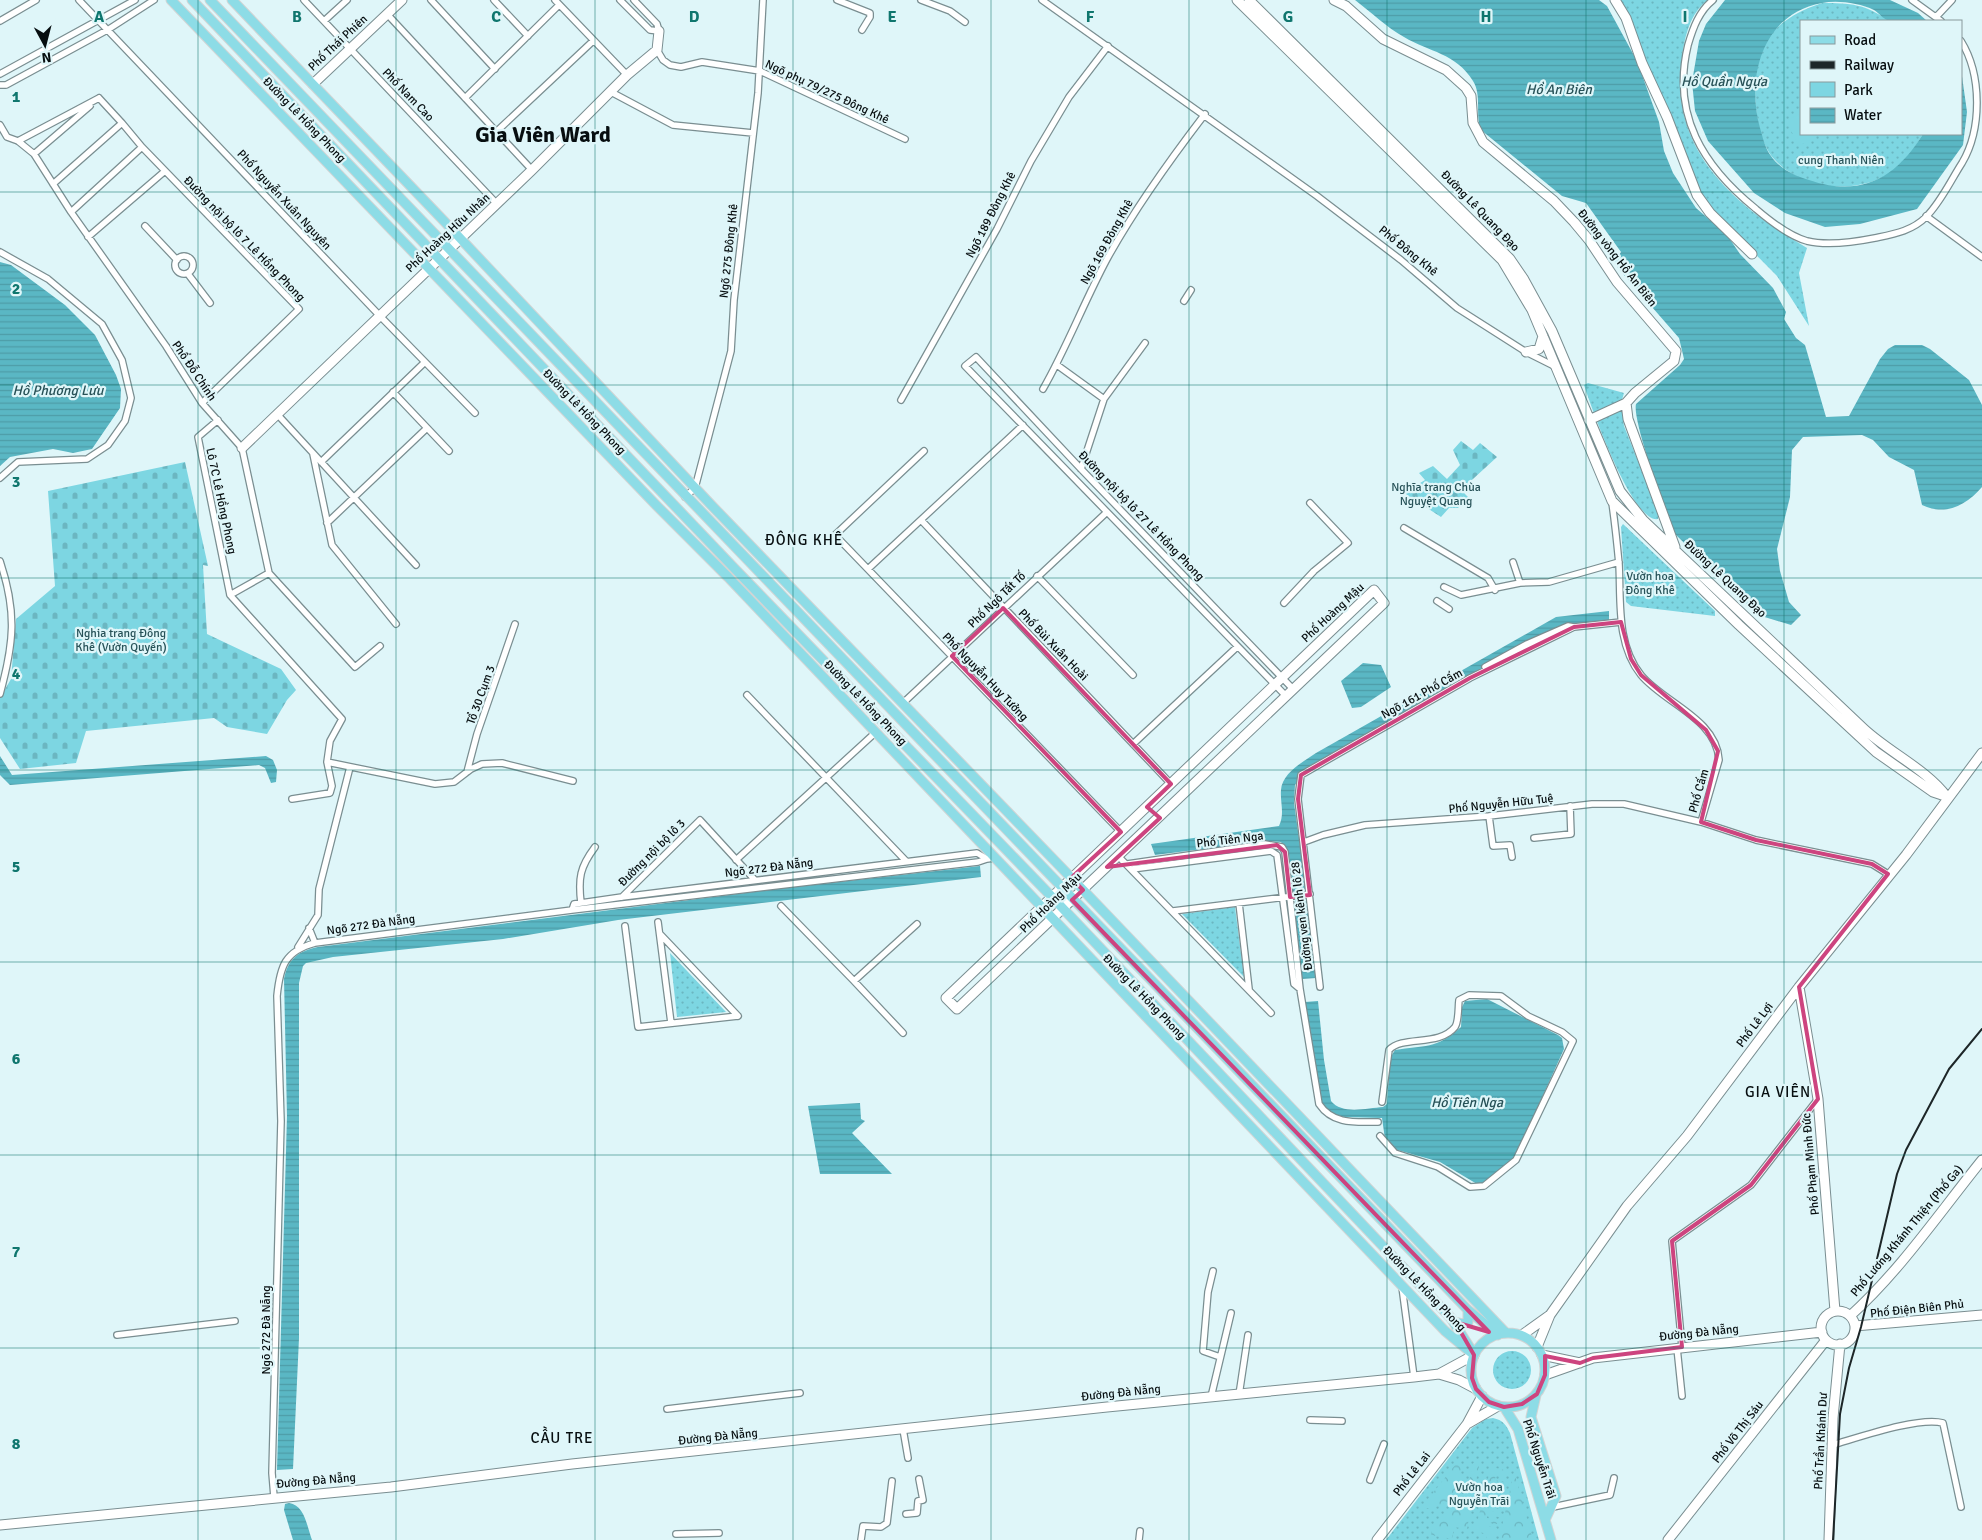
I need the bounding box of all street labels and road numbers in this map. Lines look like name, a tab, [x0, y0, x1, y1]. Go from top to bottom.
street label: Phố Thái Phiên	[305, 12, 371, 74]
street label: Ngõ phụ 79/275 Đông Khê	[763, 57, 891, 127]
street label: Phố Nam Cao	[379, 65, 437, 125]
street label: Đường Lê Hồng Phong	[259, 74, 349, 166]
street label: Phố Nguyễn Xuân Nguyên	[234, 147, 334, 253]
street label: Đường Lê Quang Đạo	[1437, 167, 1523, 255]
street label: Ngõ 189 Đông Khê	[963, 169, 1019, 261]
street label: Đường nội bộ lô 7 Lê Hồng Phong	[180, 173, 308, 305]
street label: Phố Hoàng Hữu Nhân	[403, 190, 493, 276]
street label: Ngõ 169 Đông Khê	[1077, 197, 1137, 287]
street label: Ngõ 275 Đông Khê	[717, 203, 741, 299]
street label: Đường vòng Hồ An Biên	[1574, 206, 1660, 310]
street label: Phố Đông Khê	[1375, 223, 1441, 279]
street label: Phố Đỗ Chính	[168, 338, 220, 404]
street label: Đường Lê Hồng Phong	[539, 366, 629, 458]
street label: Lô 7C Lê Hồng Phong	[202, 447, 240, 555]
street label: Đường nội bộ lô 27 Lê Hồng Phong	[1075, 448, 1207, 584]
street label: Đường Lê Quang Đạo	[1681, 537, 1769, 621]
street label: Phố Ngô Tất Tố	[965, 568, 1030, 631]
street label: Phố Hoàng Mậu	[1298, 580, 1368, 646]
street label: Phố Bùi Xuân Hoài	[1015, 606, 1091, 684]
street label: Phố Nguyễn Huy Tưởng	[939, 630, 1031, 724]
street label: Đường Lê Hồng Phong	[820, 657, 910, 749]
street label: Tổ 30 Cụm 3	[463, 663, 499, 727]
street label: Ngõ 161 Phố Cấm	[1379, 666, 1465, 722]
street label: Phố Cấm	[1686, 767, 1712, 815]
street label: Phố Nguyễn Hữu Tuệ	[1448, 791, 1554, 817]
street label: Đường nội bộ lô 3	[615, 816, 689, 890]
street label: Phố Tiên Nga	[1196, 828, 1264, 852]
street label: Ngõ 272 Đà Nẵng	[724, 855, 814, 881]
street label: Đường ven kênh lô 28	[1288, 861, 1316, 971]
street label: Phố Hoàng Mậu	[1017, 870, 1085, 936]
street label: Ngõ 272 Đà Nẵng	[326, 911, 416, 939]
street label: Đường Lê Hồng Phong	[1099, 951, 1189, 1043]
street label: Phố Lê Lợi	[1733, 1000, 1777, 1050]
street label: Phố Phạm Minh Đức	[1799, 1112, 1823, 1216]
street label: Phố Lương Khánh Thiện (Phố Ga)	[1848, 1162, 1966, 1300]
street label: Đường Lê Hồng Phong	[1379, 1243, 1469, 1335]
street label: Ngõ 272 Đà Nẵng	[259, 1285, 274, 1375]
street label: Phố Điện Biên Phủ	[1869, 1297, 1965, 1321]
street label: Đường Đà Nẵng	[1658, 1321, 1740, 1345]
street label: Đường Đà Nẵng	[1080, 1381, 1162, 1405]
street label: Phố Trần Khánh Dư	[1811, 1392, 1831, 1490]
street label: Phố Võ Thị Sáu	[1709, 1398, 1767, 1466]
street label: Phố Nguyễn Trãi	[1519, 1417, 1559, 1501]
street label: Đường Đà Nẵng	[677, 1425, 759, 1449]
street label: Phố Lê Lai	[1390, 1449, 1434, 1499]
street label: Đường Đà Nẵng	[275, 1470, 357, 1492]

